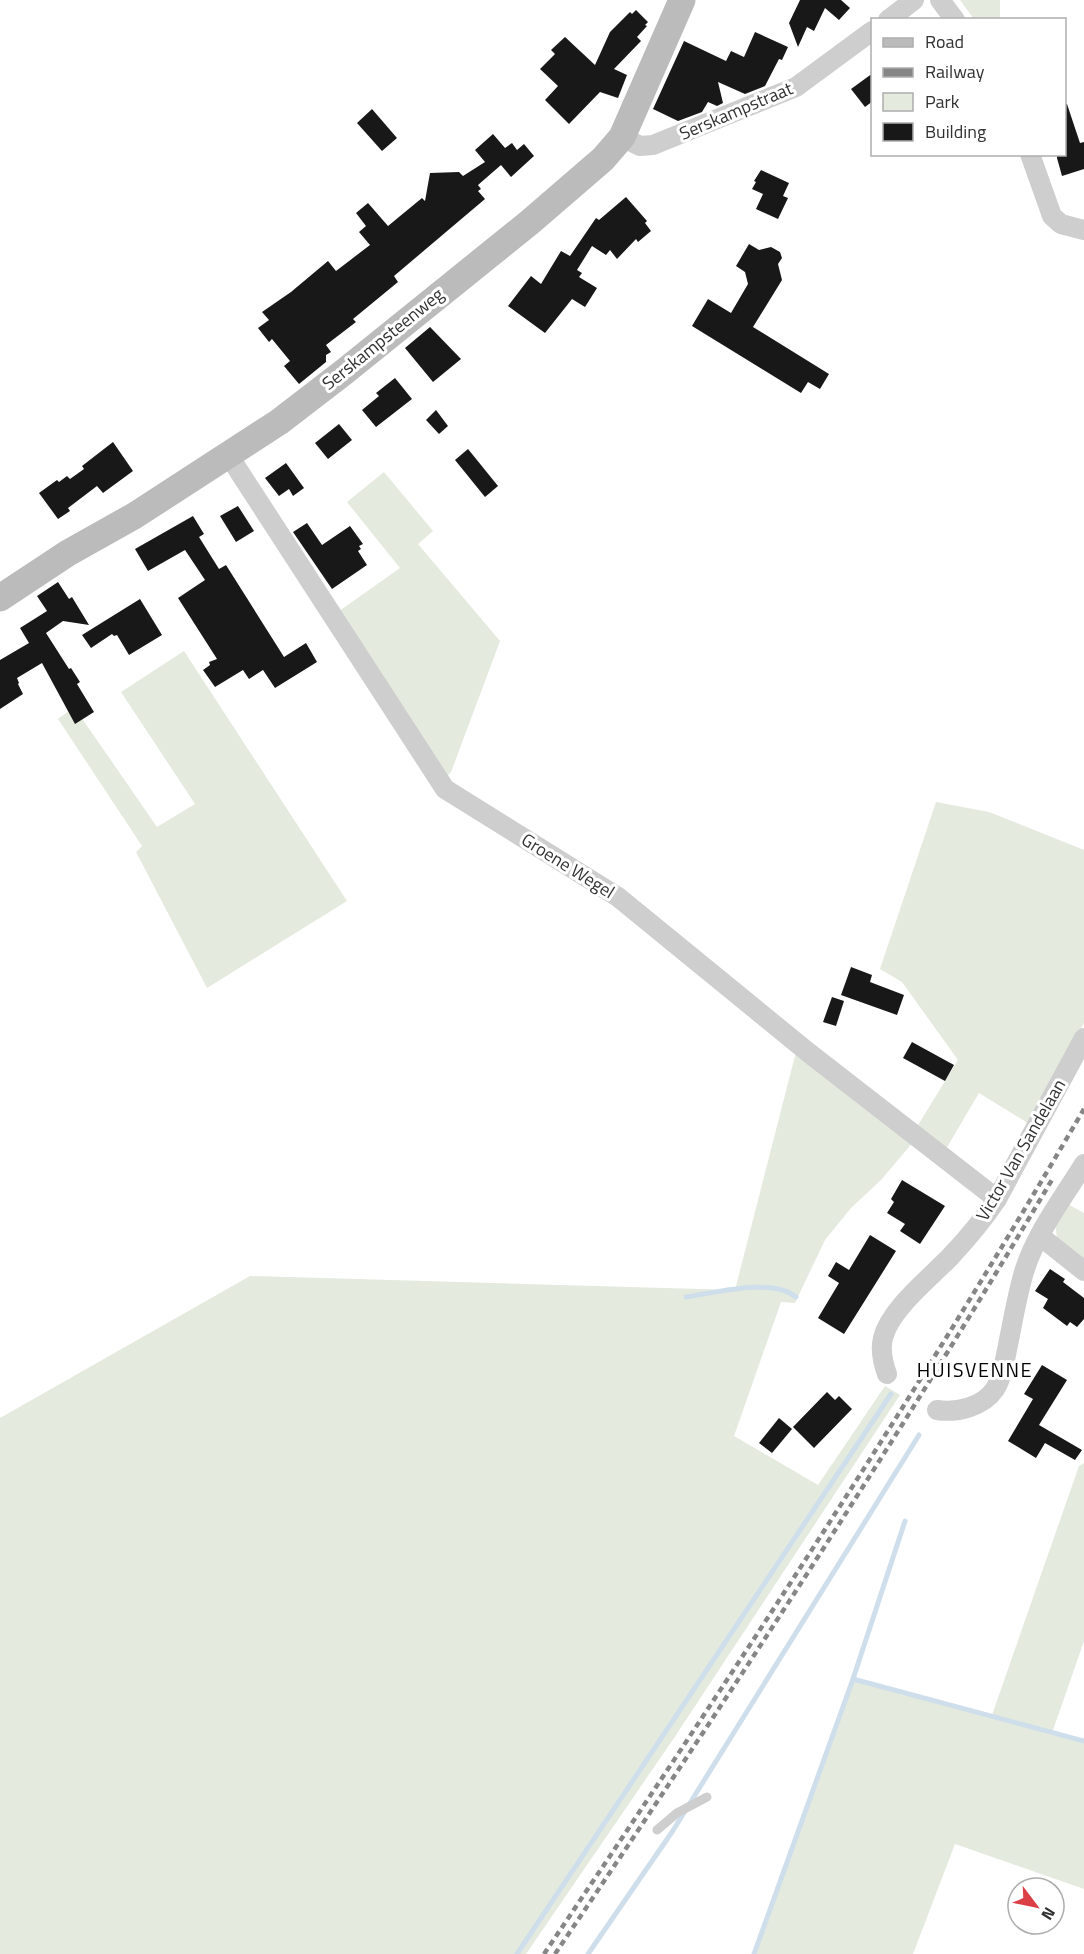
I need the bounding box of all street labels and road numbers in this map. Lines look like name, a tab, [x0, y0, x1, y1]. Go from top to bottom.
street label: Serskampstraat	[675, 74, 797, 147]
street label: Serskampsteenweg	[316, 281, 449, 396]
street label: Groene Wegel	[516, 826, 620, 905]
street label: Victor Van Sandelaan	[969, 1074, 1072, 1226]

